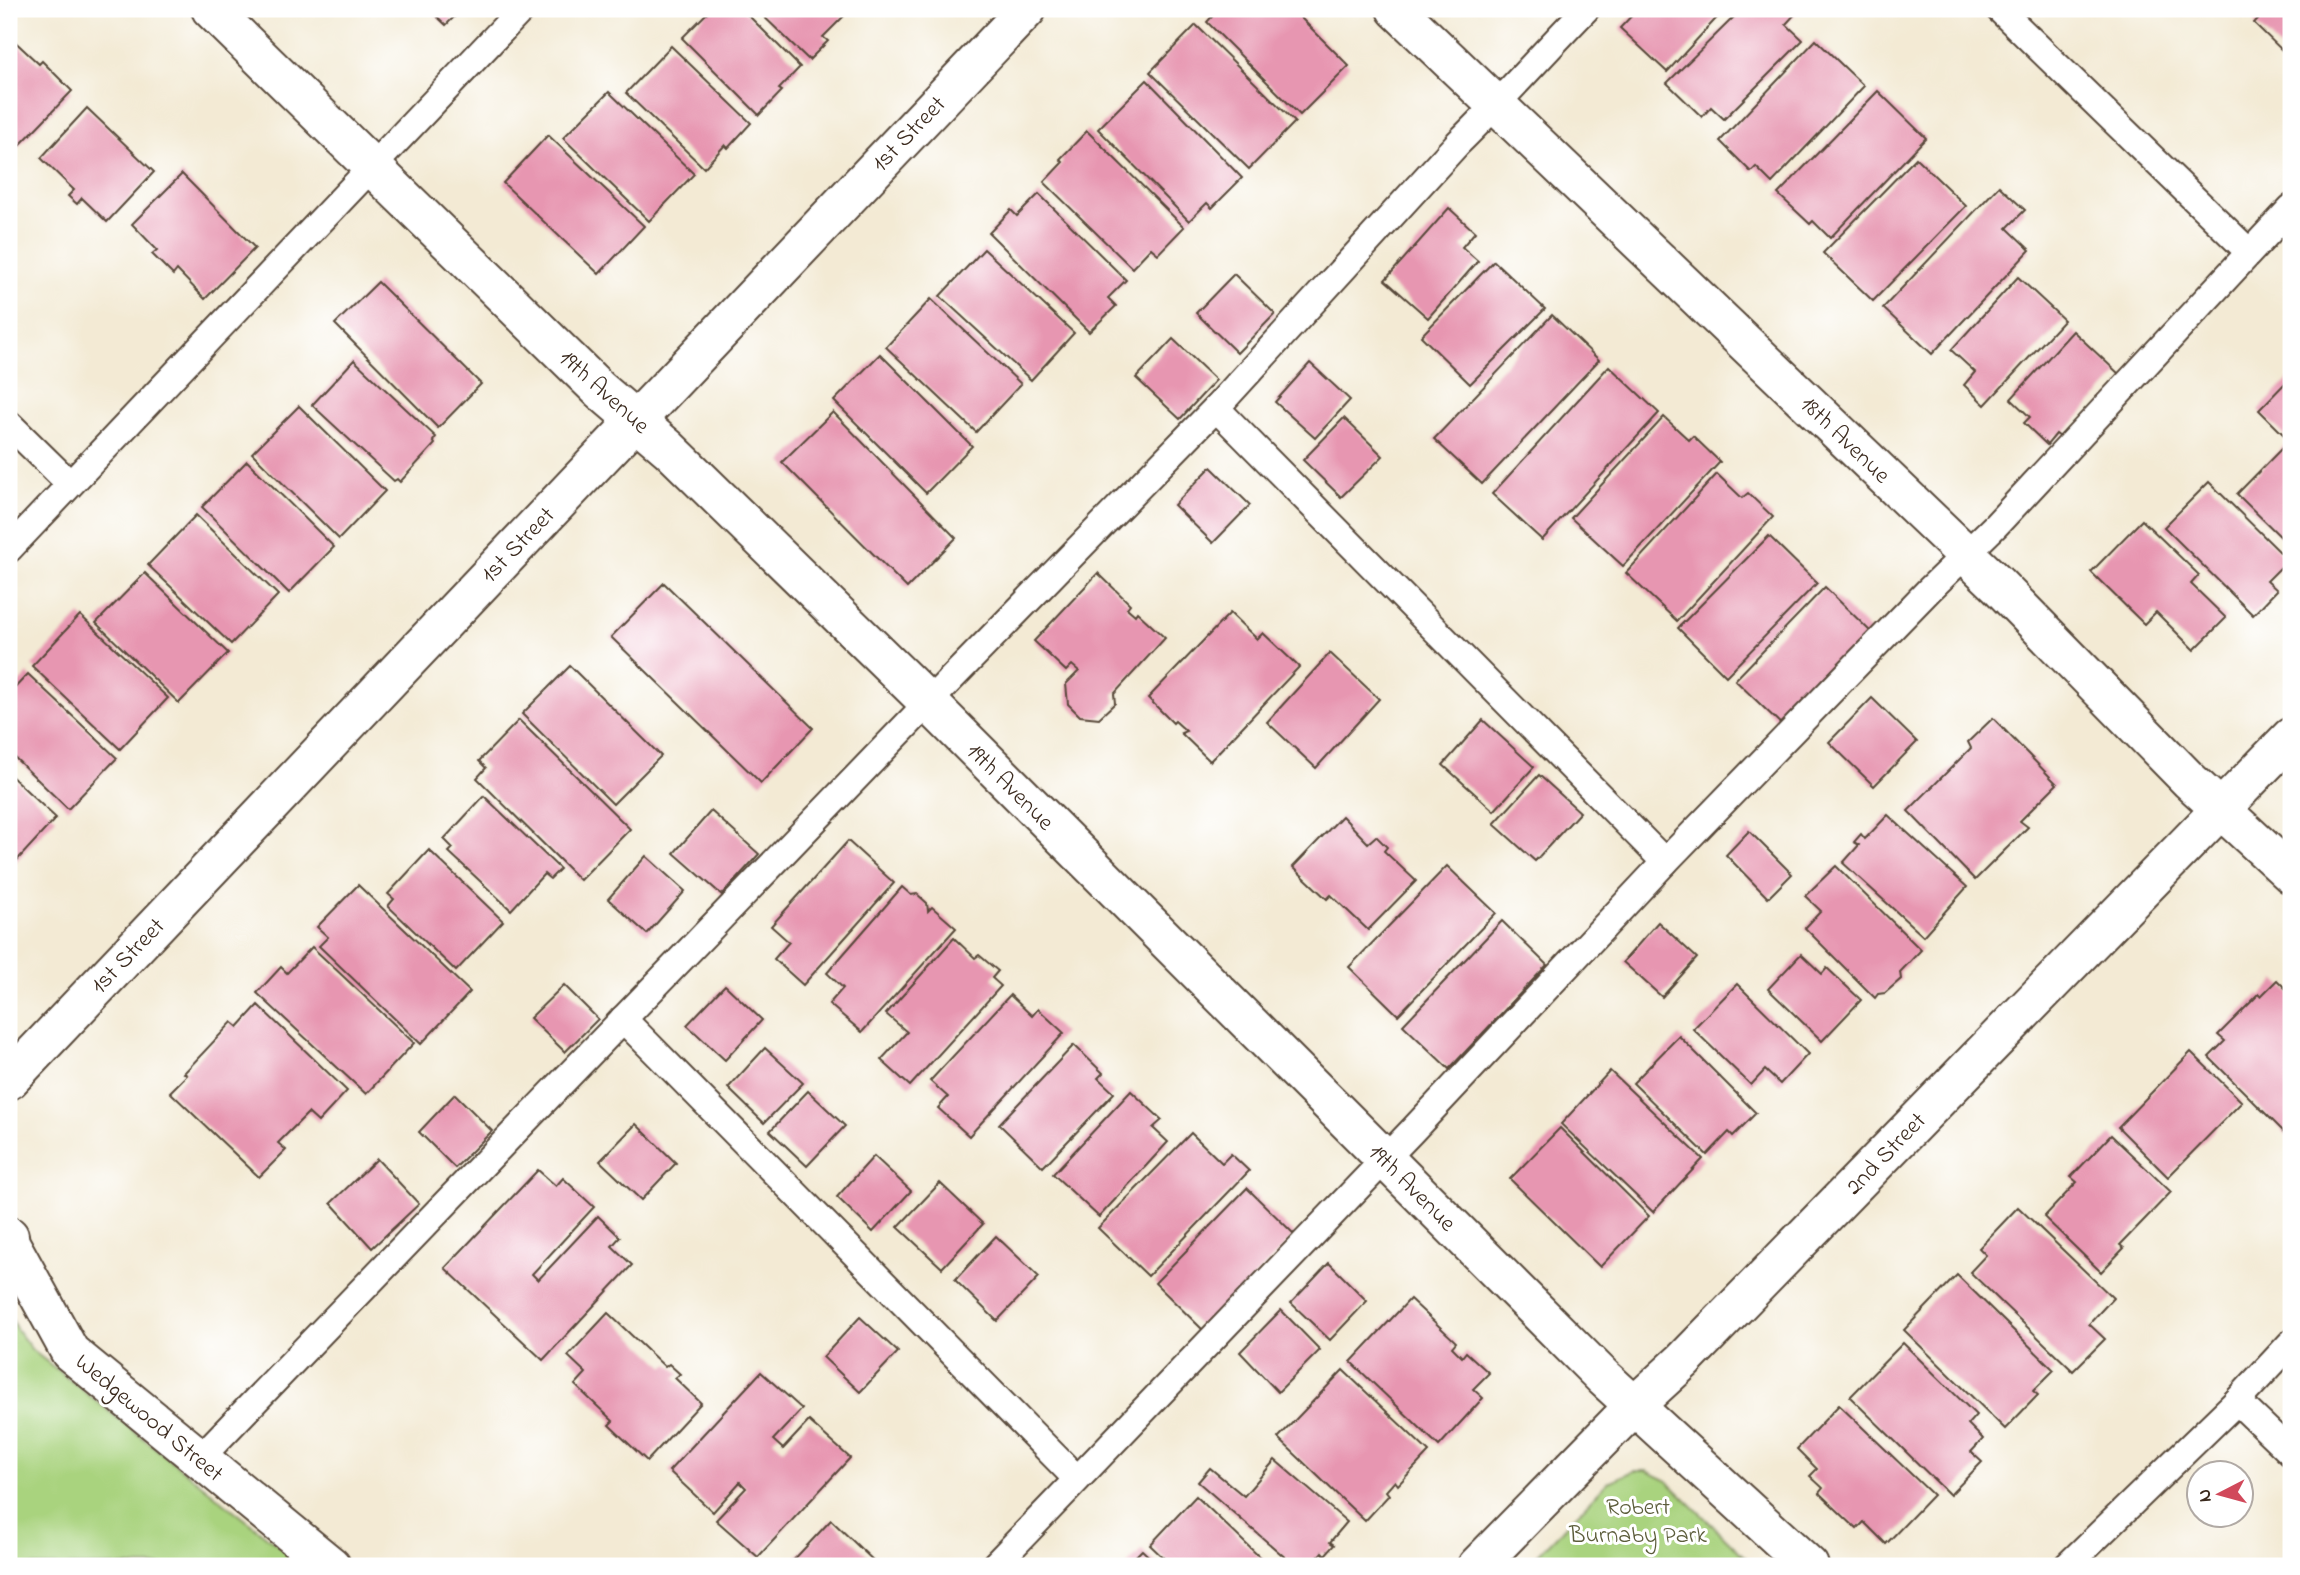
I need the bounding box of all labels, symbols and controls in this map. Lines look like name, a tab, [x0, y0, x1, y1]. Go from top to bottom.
street label: 1st Street	[864, 89, 955, 181]
street label: 19th Avenue	[550, 342, 657, 444]
street label: 18th Avenue	[1791, 389, 1898, 493]
street label: 1st Street	[473, 500, 564, 592]
street label: 19th Avenue	[957, 736, 1061, 840]
street label: 1st Street	[83, 911, 174, 1003]
street label: 2nd Street	[1838, 1105, 1935, 1204]
street label: 19th Avenue	[1359, 1137, 1463, 1241]
street label: Wedgewood Street	[66, 1346, 230, 1492]
north arrow	[2184, 1460, 2254, 1530]
text: N	[2191, 1488, 2220, 1503]
park label: Robert Burnaby Park	[1568, 1491, 1707, 1555]

